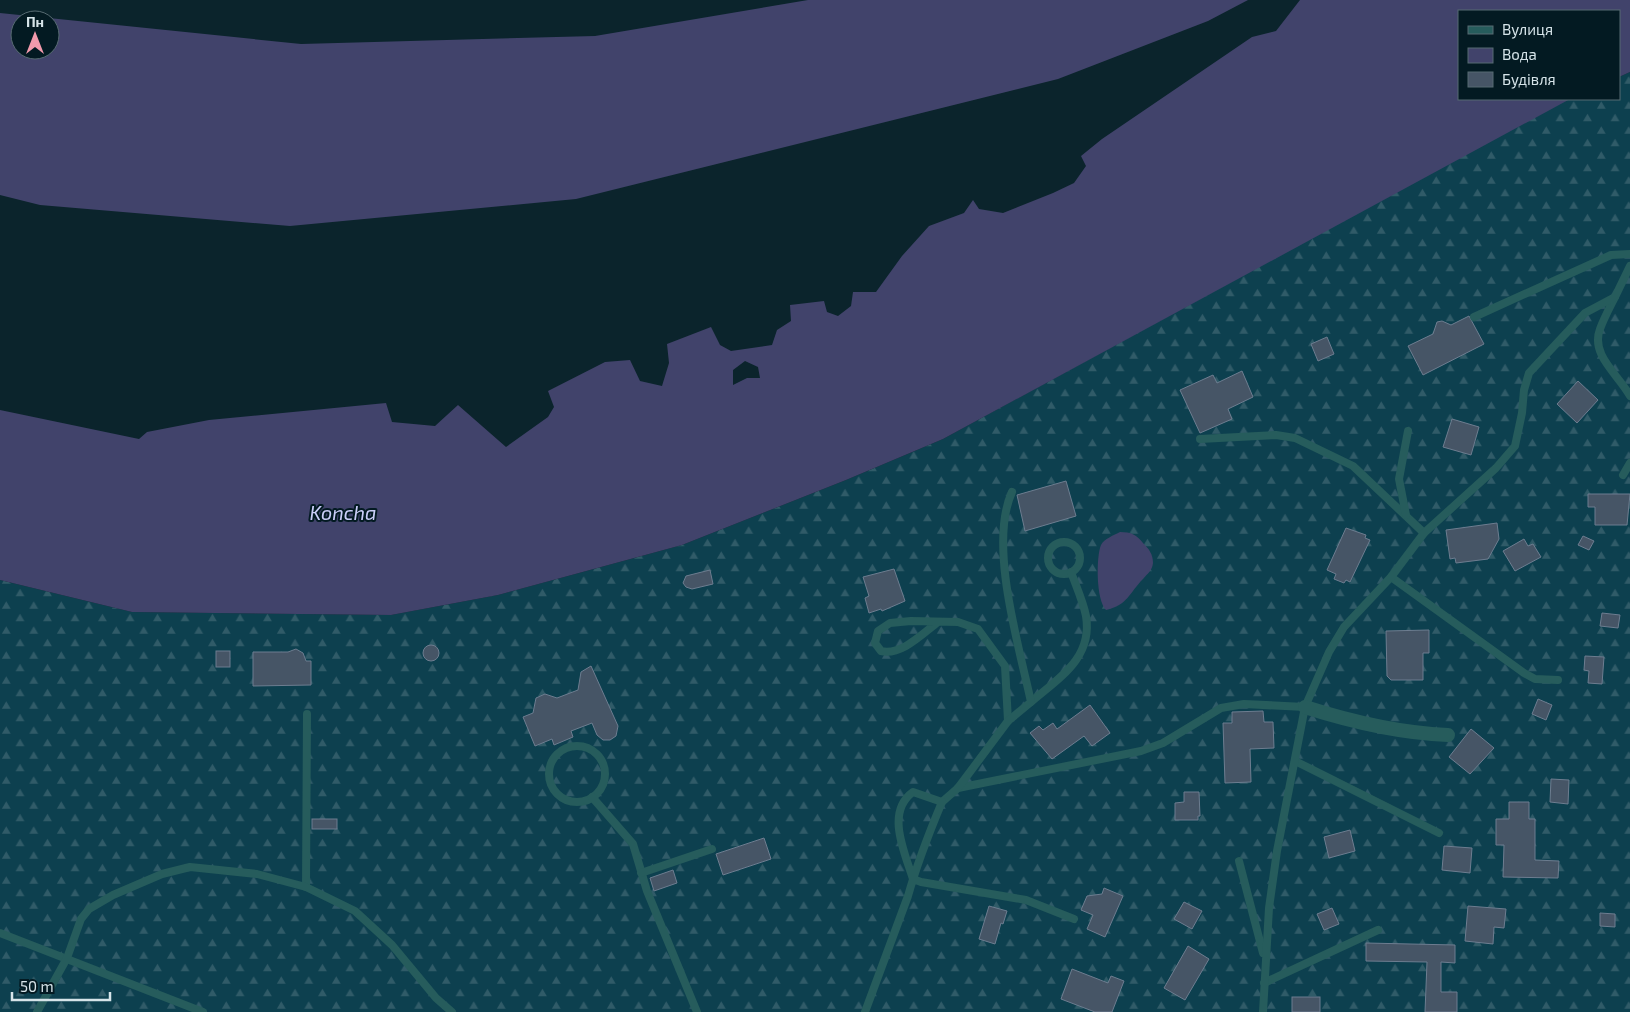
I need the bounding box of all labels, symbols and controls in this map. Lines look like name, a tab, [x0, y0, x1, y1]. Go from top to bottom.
north arrow	[10, 10, 60, 60]
legend	[1458, 10, 1620, 100]
text: Пн	[26, 13, 44, 30]
text: Вулиця	[1502, 20, 1553, 39]
text: Вода	[1502, 45, 1537, 63]
text: Будівля	[1502, 70, 1556, 89]
water label: Koncha	[309, 500, 377, 524]
scale bar	[12, 970, 110, 1002]
text: 50 m	[20, 977, 54, 995]

